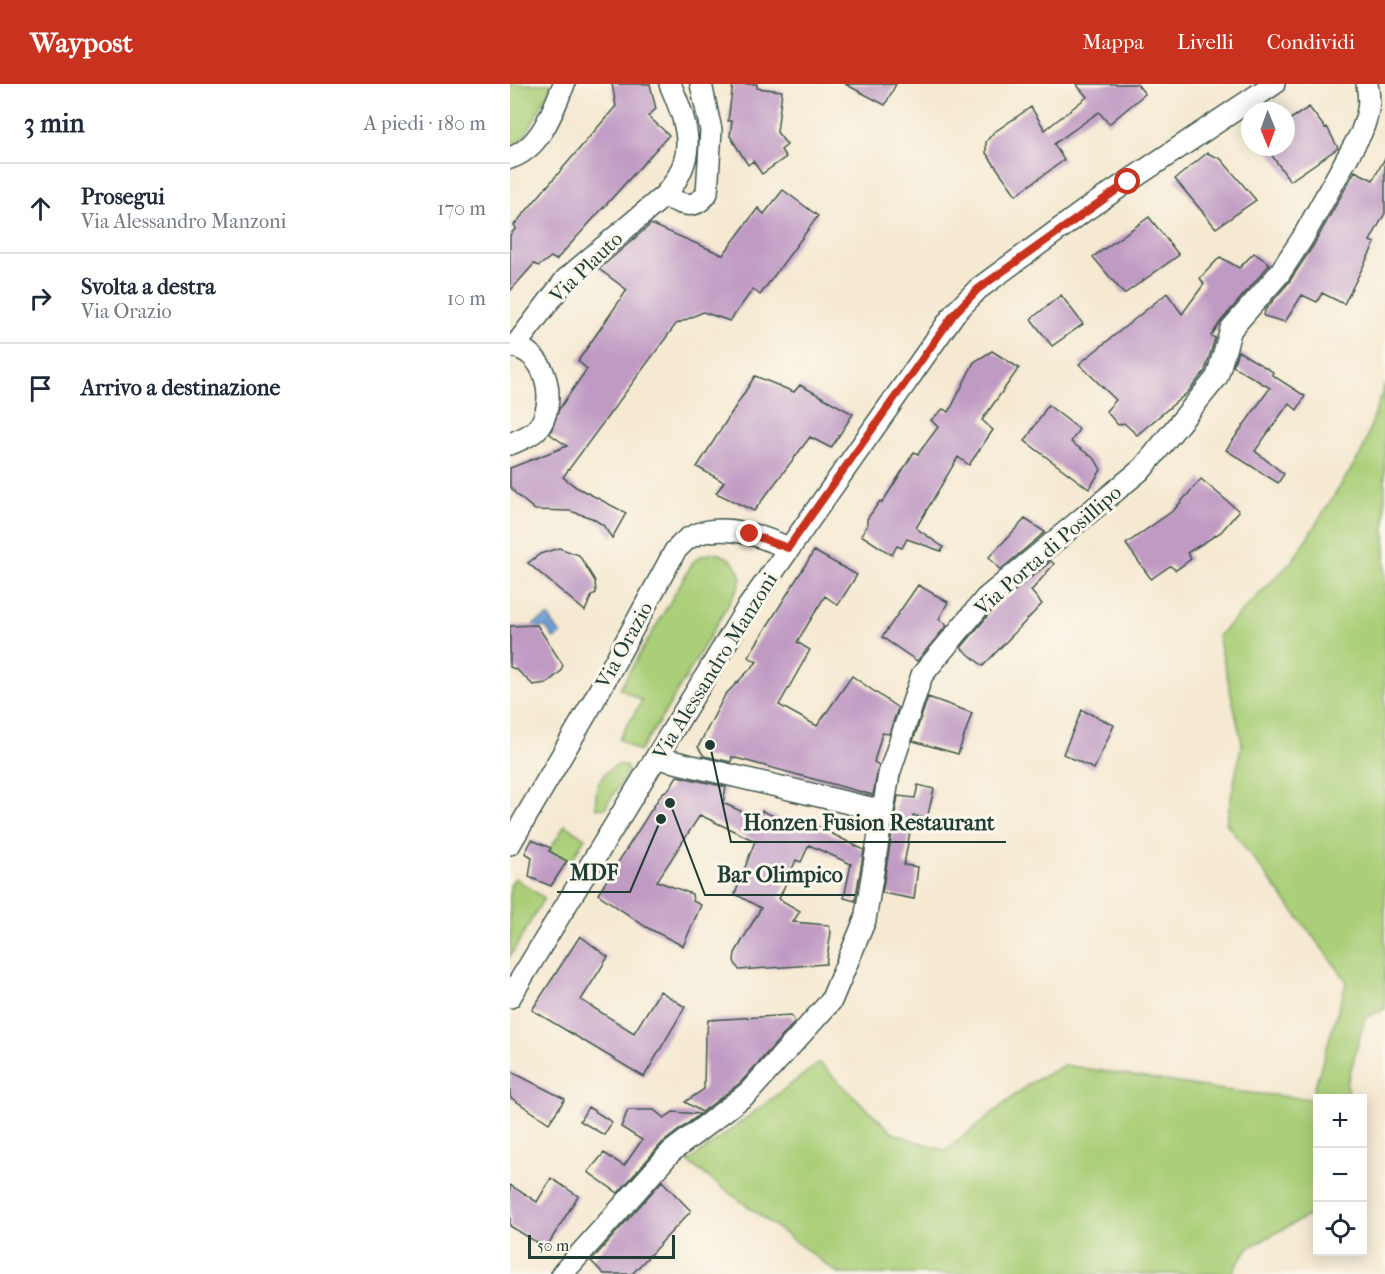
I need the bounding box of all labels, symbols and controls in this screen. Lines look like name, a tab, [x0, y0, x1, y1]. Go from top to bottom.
text: Waypost	[30, 26, 133, 59]
text: Mappa	[1083, 30, 1144, 54]
text: Livelli	[1177, 30, 1234, 54]
text: Condividi	[1267, 30, 1355, 54]
north arrow	[1241, 102, 1295, 156]
text: 3 min	[24, 108, 85, 139]
text: A piedi · 180 m	[364, 112, 486, 135]
route start	[1114, 168, 1140, 194]
text: Prosegui	[81, 184, 165, 210]
icon: ahead	[24, 192, 57, 225]
text: 170 m	[437, 197, 486, 220]
text: Via Alessandro Manzoni	[81, 210, 286, 233]
street label: Via Plauto	[544, 226, 627, 308]
text: Svolta a destra	[81, 274, 215, 300]
icon: right	[24, 282, 57, 315]
text: 10 m	[447, 287, 486, 310]
text: Via Orazio	[81, 300, 172, 323]
icon: arrive	[24, 372, 57, 405]
text: Arrivo a destinazione	[81, 375, 280, 401]
street label: Via Porta di Posillipo	[969, 480, 1126, 621]
route end	[736, 520, 762, 546]
street label: Via Alessandro Manzoni	[647, 568, 782, 765]
street label: Via Orazio	[590, 598, 658, 693]
callout: Honzen Fusion Restaurant	[731, 802, 1006, 842]
text: Honzen Fusion Restaurant	[743, 810, 996, 836]
callout: MDF	[557, 852, 630, 892]
callout: Bar Olimpico	[705, 855, 855, 895]
text: MDF	[569, 860, 618, 886]
text: Bar Olimpico	[717, 862, 843, 888]
map controls	[1313, 1094, 1367, 1256]
button: +	[1313, 1094, 1367, 1148]
button: −	[1313, 1148, 1367, 1202]
button: locate	[1313, 1202, 1367, 1256]
scale bar	[528, 1232, 675, 1260]
text: 50 m	[537, 1236, 569, 1255]

